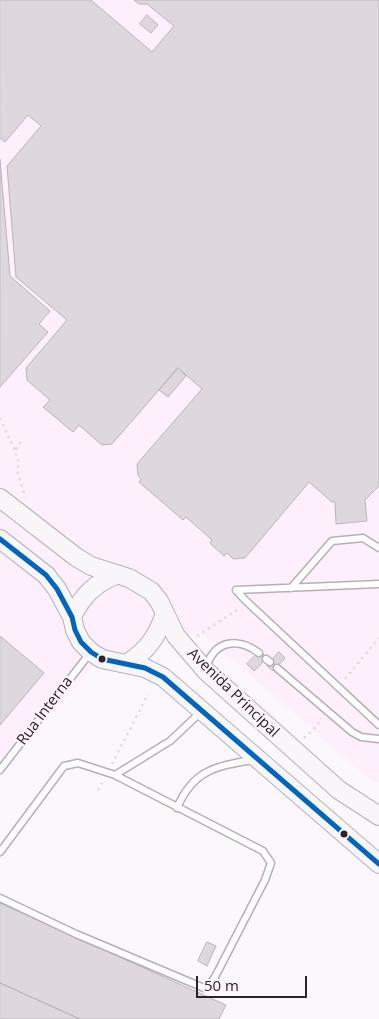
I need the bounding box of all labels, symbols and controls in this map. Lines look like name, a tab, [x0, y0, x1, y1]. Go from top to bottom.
street label: Avenida Principal	[184, 645, 282, 741]
unlabelled marker	[97, 654, 107, 664]
street label: Rua Interna	[13, 673, 77, 749]
unlabelled marker	[339, 829, 349, 839]
scale bar	[199, 966, 310, 998]
text: 50 m	[204, 975, 239, 995]

